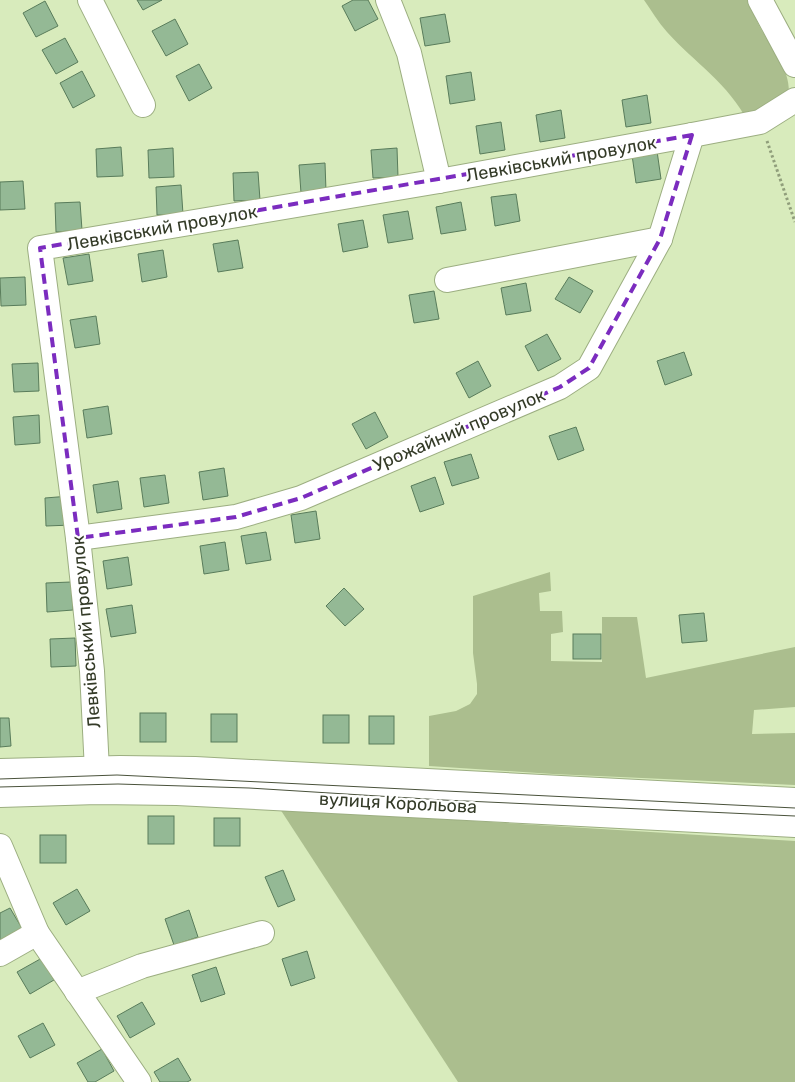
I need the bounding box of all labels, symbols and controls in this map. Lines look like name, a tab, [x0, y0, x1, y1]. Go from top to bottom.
street label: Левківський провулок	[464, 131, 659, 187]
street label: Левківський провулок	[65, 200, 260, 256]
street label: Урожайний провулок	[370, 384, 549, 476]
street label: Левківський провулок	[67, 534, 105, 729]
street label: вулиця Корольова	[318, 788, 478, 818]

